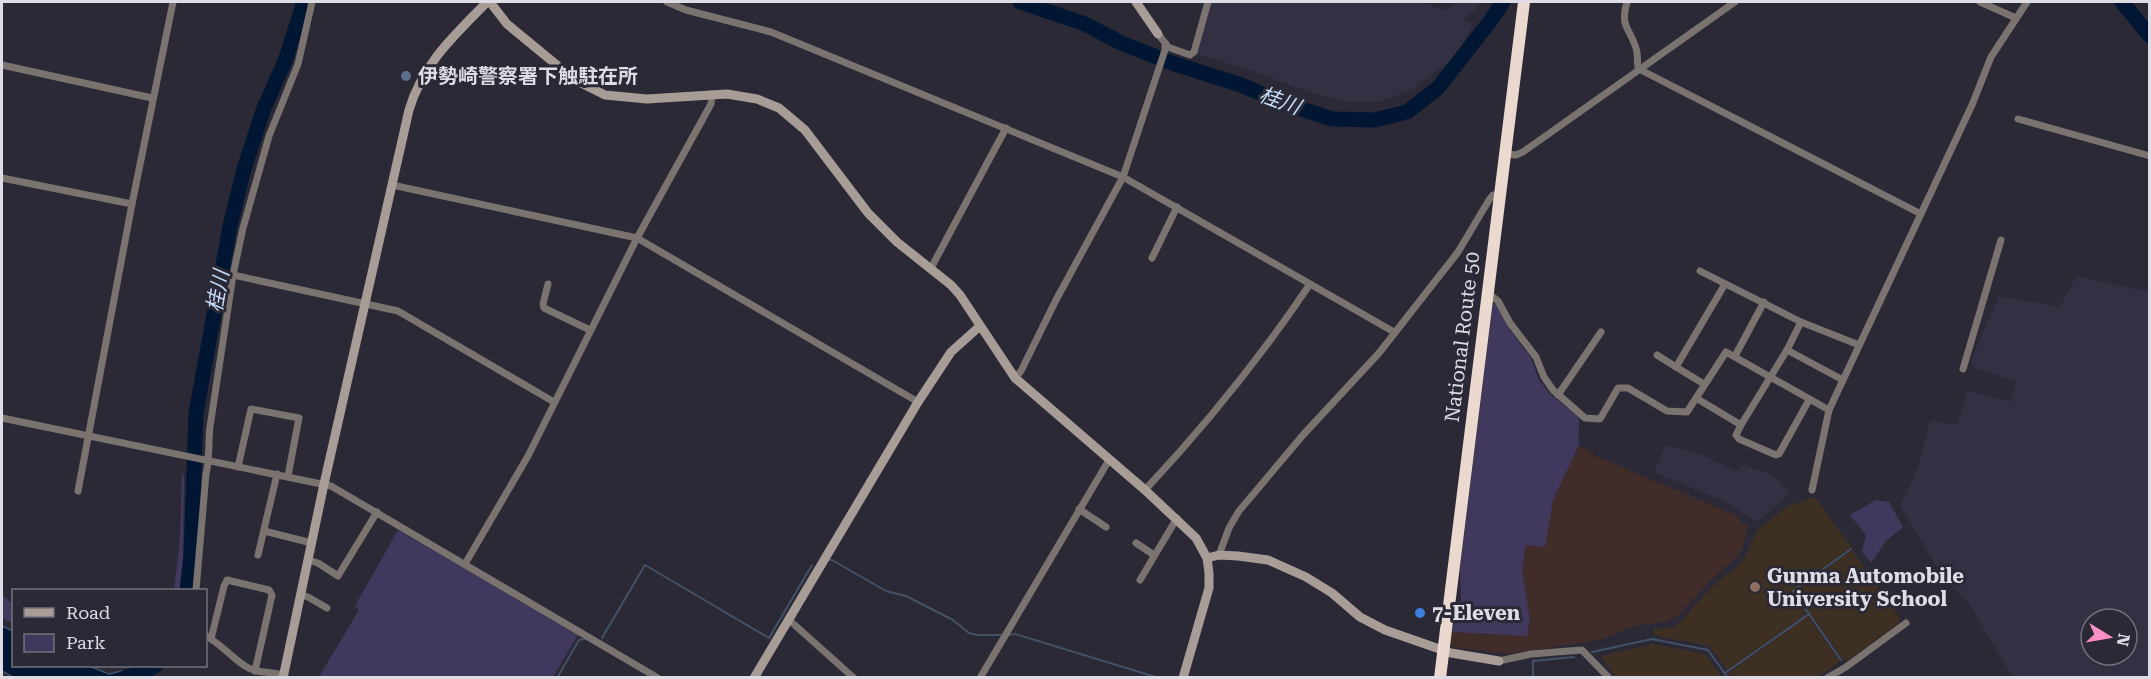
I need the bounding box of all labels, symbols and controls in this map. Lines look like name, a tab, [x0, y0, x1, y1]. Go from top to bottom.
place label: 伊勢崎警察署下触駐在所	[418, 64, 638, 88]
marker: 伊勢崎警察署下触駐在所	[399, 69, 413, 83]
water label: 桂川	[1256, 83, 1306, 120]
street label: National Route 50	[1440, 250, 1484, 424]
water label: 桂川	[203, 266, 234, 314]
place label: Gunma Automobile University School	[1767, 564, 1964, 611]
marker: Gunma Automobile University School	[1748, 580, 1762, 594]
legend	[12, 589, 207, 667]
place label: 7-Eleven	[1432, 601, 1521, 625]
text: Road	[66, 602, 111, 623]
marker: 7-Eleven	[1413, 606, 1427, 620]
north arrow	[2079, 607, 2139, 667]
text: Park	[66, 632, 106, 653]
text: N	[2113, 632, 2134, 648]

